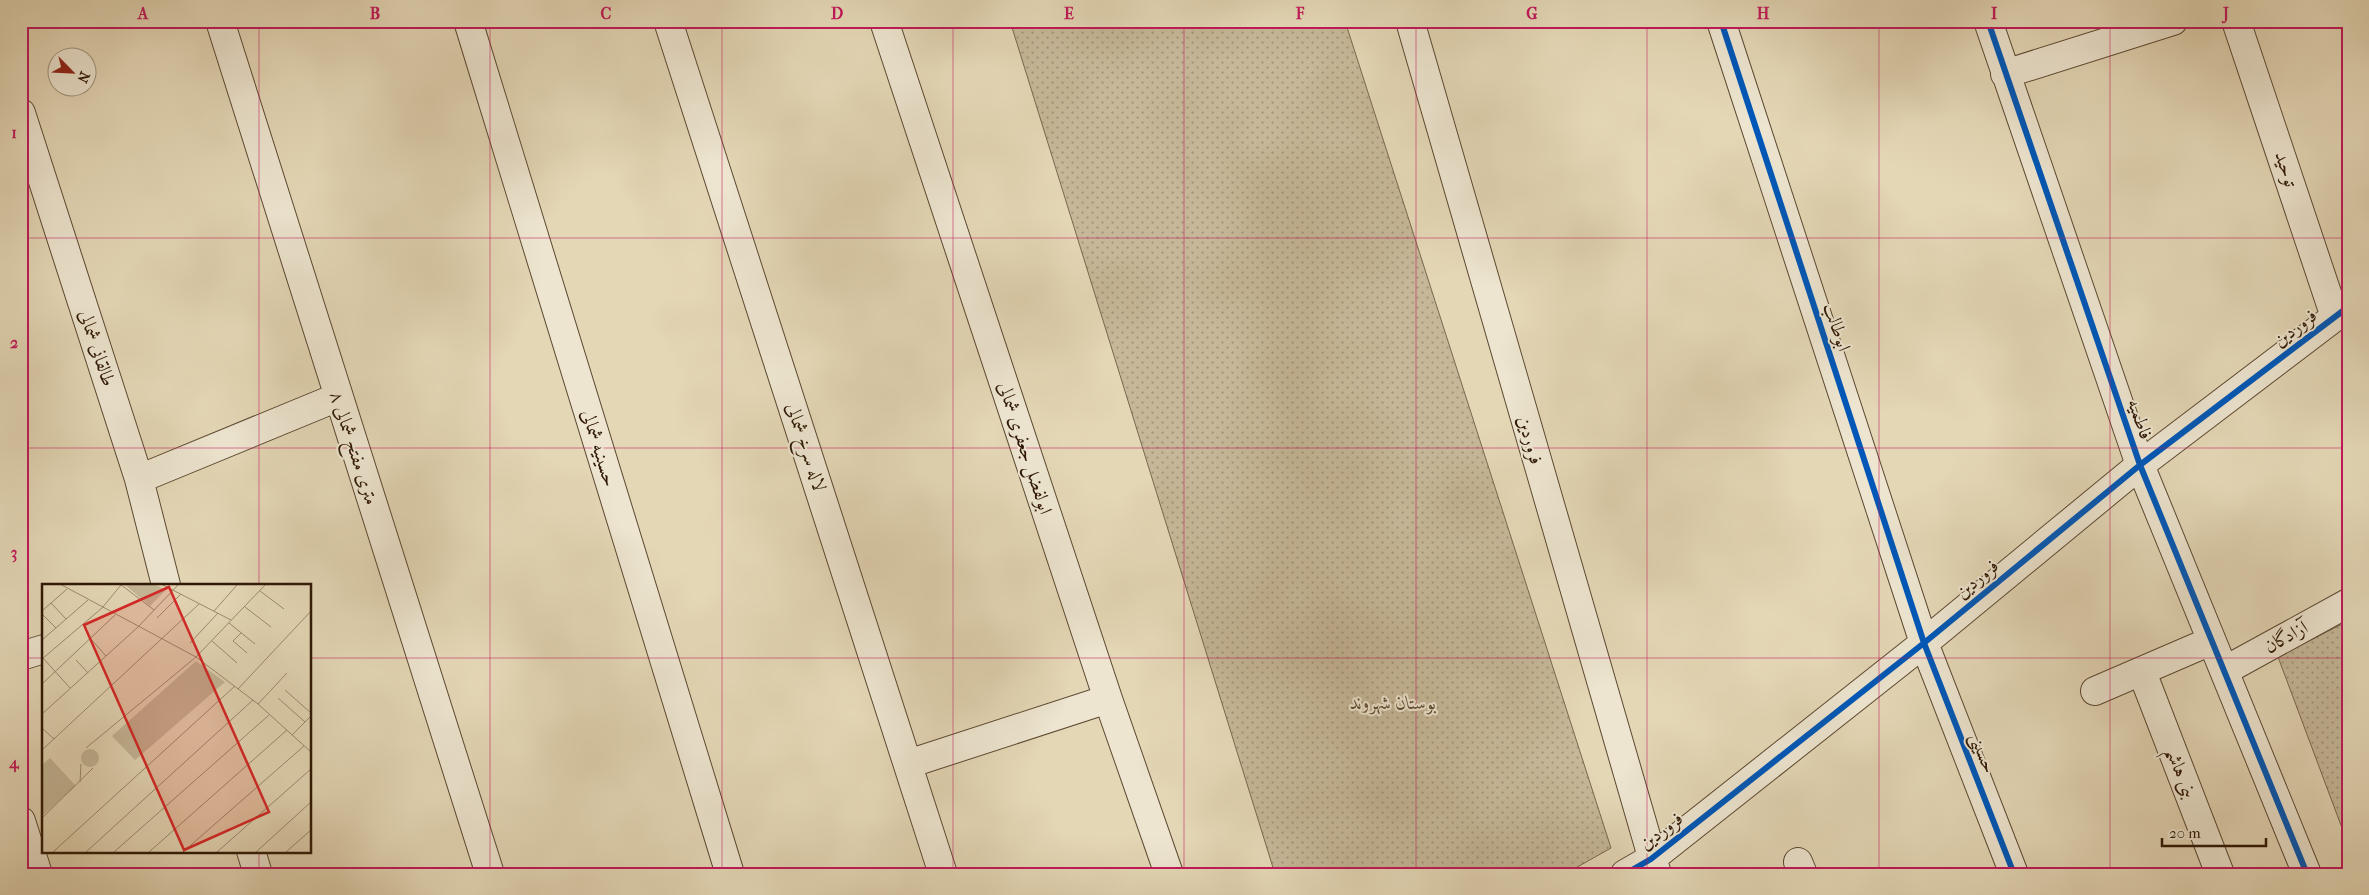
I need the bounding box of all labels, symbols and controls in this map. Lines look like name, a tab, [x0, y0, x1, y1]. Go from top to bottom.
text: A	[137, 4, 149, 23]
text: B	[370, 4, 380, 23]
text: C	[601, 4, 612, 23]
text: D	[831, 4, 843, 23]
text: E	[1064, 4, 1074, 23]
text: F	[1295, 4, 1305, 23]
text: G	[1526, 4, 1538, 23]
text: H	[1757, 4, 1770, 23]
text: I	[1991, 4, 1998, 23]
text: J	[2221, 4, 2229, 24]
north arrow	[48, 48, 98, 98]
text: N	[73, 69, 93, 86]
text: 1	[11, 123, 17, 142]
street label: توحید	[2269, 148, 2302, 190]
street label: ابوطالب	[1818, 300, 1855, 354]
street label: فروردین	[2269, 304, 2322, 352]
street label: طالقانی شمالی	[74, 307, 120, 389]
text: 2	[10, 333, 18, 352]
street label: ابولفضل جعفری شمالی	[991, 379, 1057, 518]
street label: ۸ متری مفتح شمالی	[320, 388, 383, 510]
street label: فاطمیه	[2123, 396, 2157, 442]
street label: لاله سرخ شمالی	[776, 400, 831, 496]
street label: حسینیه شمالی	[577, 407, 621, 489]
street label: فروردین	[1512, 413, 1547, 467]
text: 3	[11, 543, 17, 563]
street label: فروردین	[1951, 555, 2004, 604]
inset map	[42, 584, 311, 852]
street label: آزادگان	[2260, 614, 2313, 658]
park label: بوستان شهروند	[1350, 692, 1437, 715]
street label: حسینی	[1963, 730, 2001, 777]
street label: بنی هاشم	[2154, 744, 2201, 805]
text: 4	[8, 753, 20, 773]
street label: فروردین	[1635, 807, 1688, 855]
scale bar	[2162, 815, 2265, 847]
text: 20 m	[2169, 824, 2201, 842]

